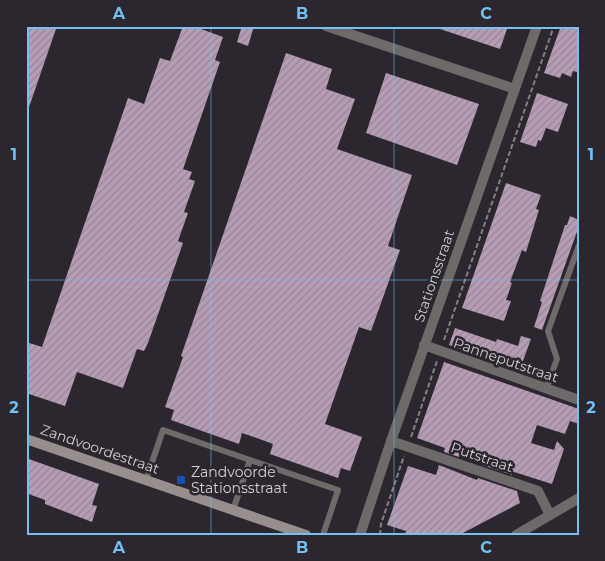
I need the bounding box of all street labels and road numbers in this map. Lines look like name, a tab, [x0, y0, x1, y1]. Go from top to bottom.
street label: Stationsstraat	[410, 227, 458, 325]
street label: Panneputstraat	[451, 334, 561, 386]
street label: Zandvoordestraat	[38, 420, 162, 478]
street label: Putstraat	[448, 438, 516, 476]

